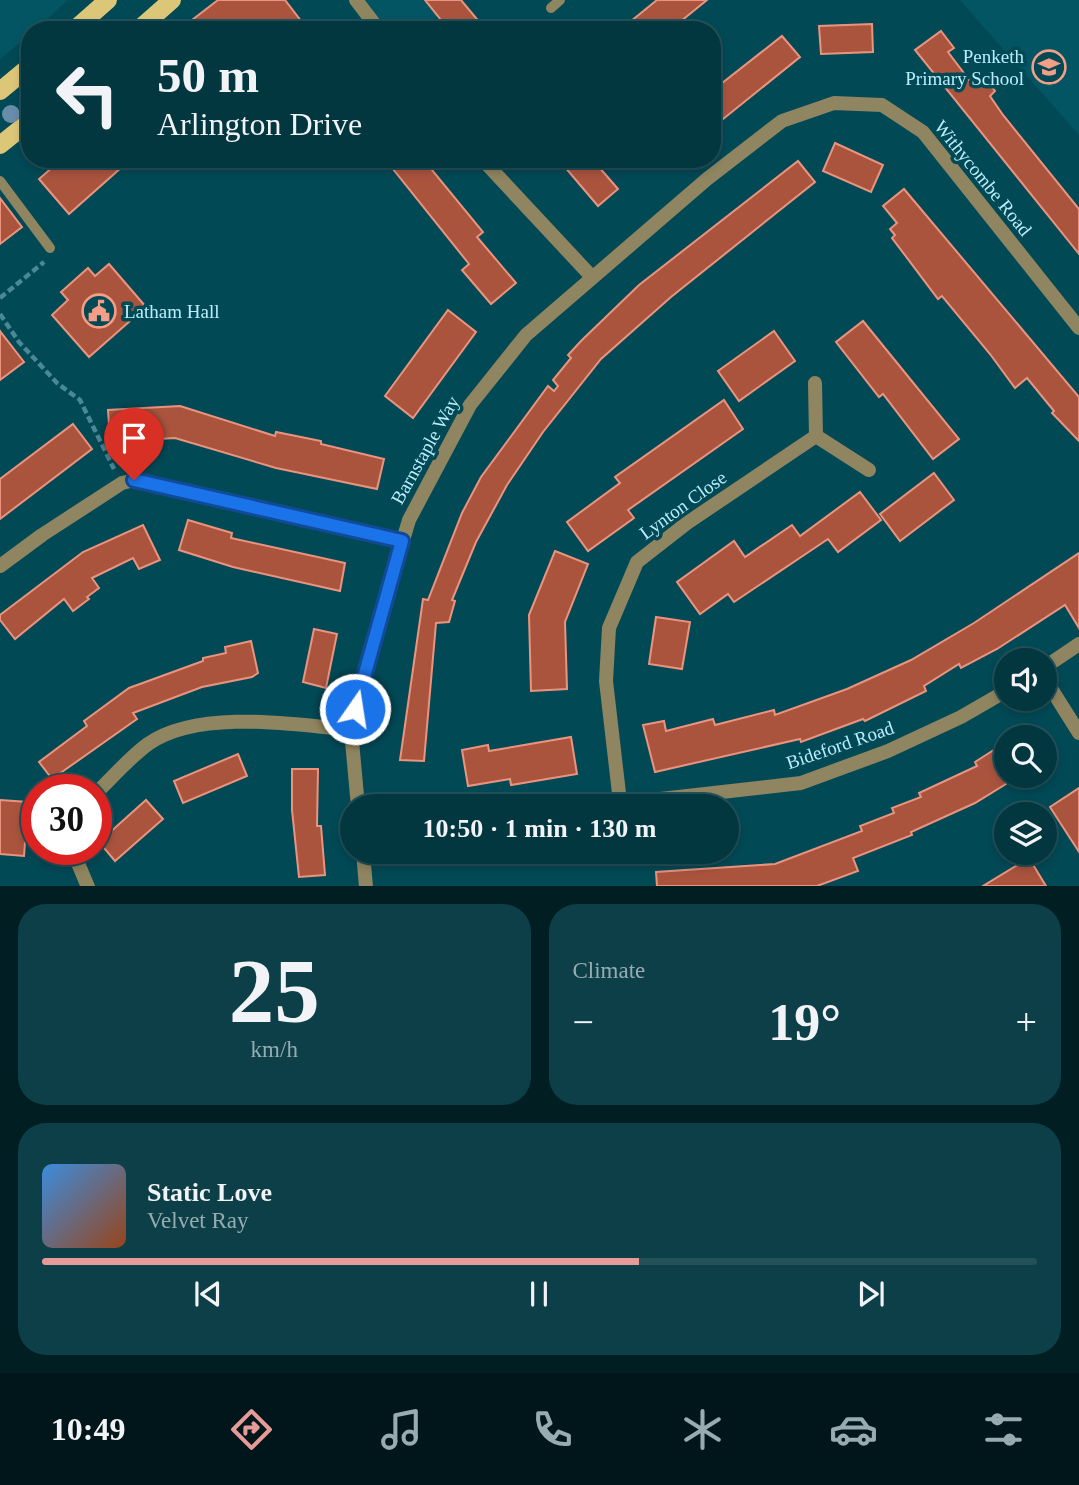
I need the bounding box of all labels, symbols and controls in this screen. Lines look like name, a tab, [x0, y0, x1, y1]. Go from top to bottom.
place label: Penketh Primary School	[905, 46, 1024, 89]
text: 50 m	[157, 48, 259, 103]
school or university icon: Penketh Primary School	[1030, 48, 1068, 86]
icon: left	[42, 49, 133, 140]
text: Arlington Drive	[157, 106, 362, 142]
street label: Withycombe Road	[930, 116, 1036, 240]
public building icon: Latham Hall	[80, 292, 118, 330]
place label: Latham Hall	[124, 301, 220, 322]
street label: Barnstaple Way	[387, 392, 464, 508]
pin	[104, 408, 164, 480]
icon: arrive	[115, 419, 153, 457]
street label: Lynton Close	[636, 467, 730, 543]
map controls	[994, 648, 1057, 865]
button: sound	[994, 648, 1057, 711]
position arrow	[318, 672, 392, 746]
street label: Bideford Road	[783, 717, 897, 773]
button: search	[994, 725, 1057, 788]
speed limit sign: 30	[21, 774, 112, 865]
button: layers	[994, 802, 1057, 865]
text: 10:50 · 1 min · 130 m	[423, 814, 657, 843]
text: 25	[229, 941, 320, 1042]
text: Climate	[573, 958, 645, 983]
text: 19°	[768, 994, 841, 1051]
text: −	[573, 1001, 594, 1043]
text: +	[1016, 1001, 1037, 1043]
text: km/h	[251, 1037, 298, 1062]
text: Static Love	[147, 1178, 272, 1207]
text: Velvet Ray	[147, 1208, 249, 1233]
icon: previous	[189, 1275, 227, 1313]
icon: pause	[520, 1275, 558, 1313]
icon: next	[852, 1275, 890, 1313]
icon: directions	[227, 1405, 276, 1454]
icon: music	[377, 1405, 426, 1454]
icon: phone	[528, 1405, 577, 1454]
icon: climate	[678, 1405, 727, 1454]
icon: car	[829, 1405, 878, 1454]
icon: filters	[979, 1405, 1028, 1454]
text: 10:49	[51, 1411, 125, 1447]

